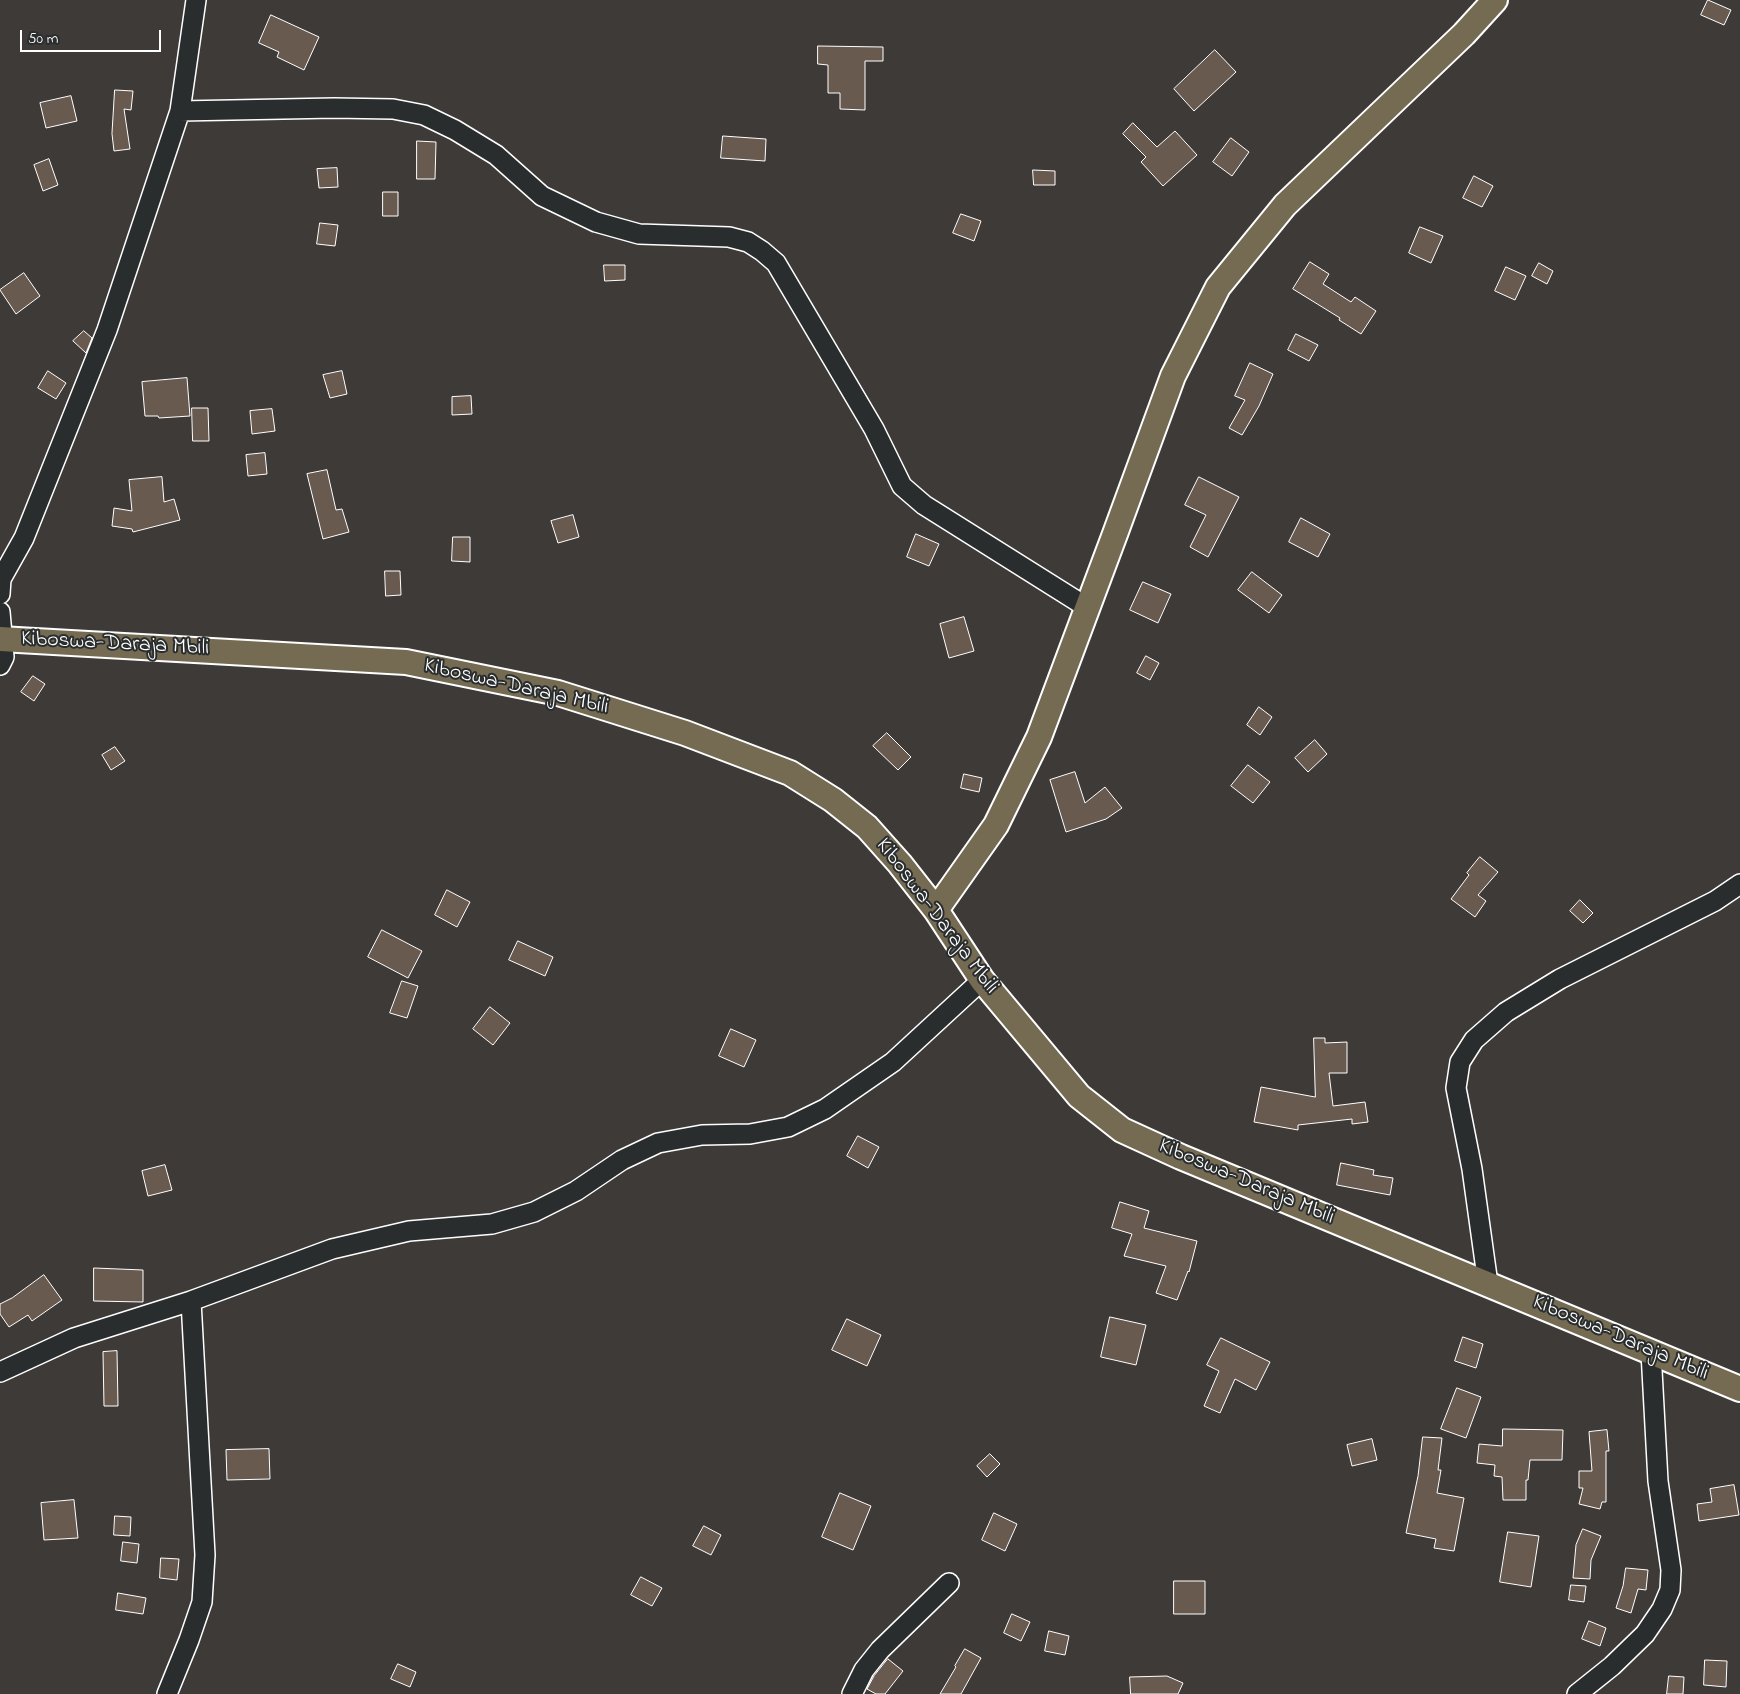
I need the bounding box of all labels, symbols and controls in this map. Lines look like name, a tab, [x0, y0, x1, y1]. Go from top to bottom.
scale bar	[22, 20, 164, 52]
text: 50 m	[28, 28, 58, 50]
street label: Kiboswa-Daraja Mbili	[20, 627, 210, 663]
street label: Kiboswa-Daraja Mbili	[421, 654, 611, 722]
street label: Kiboswa-Daraja Mbili	[869, 834, 1003, 1000]
street label: Kiboswa-Daraja Mbili	[1154, 1134, 1338, 1232]
street label: Kiboswa-Daraja Mbili	[1528, 1290, 1712, 1388]

